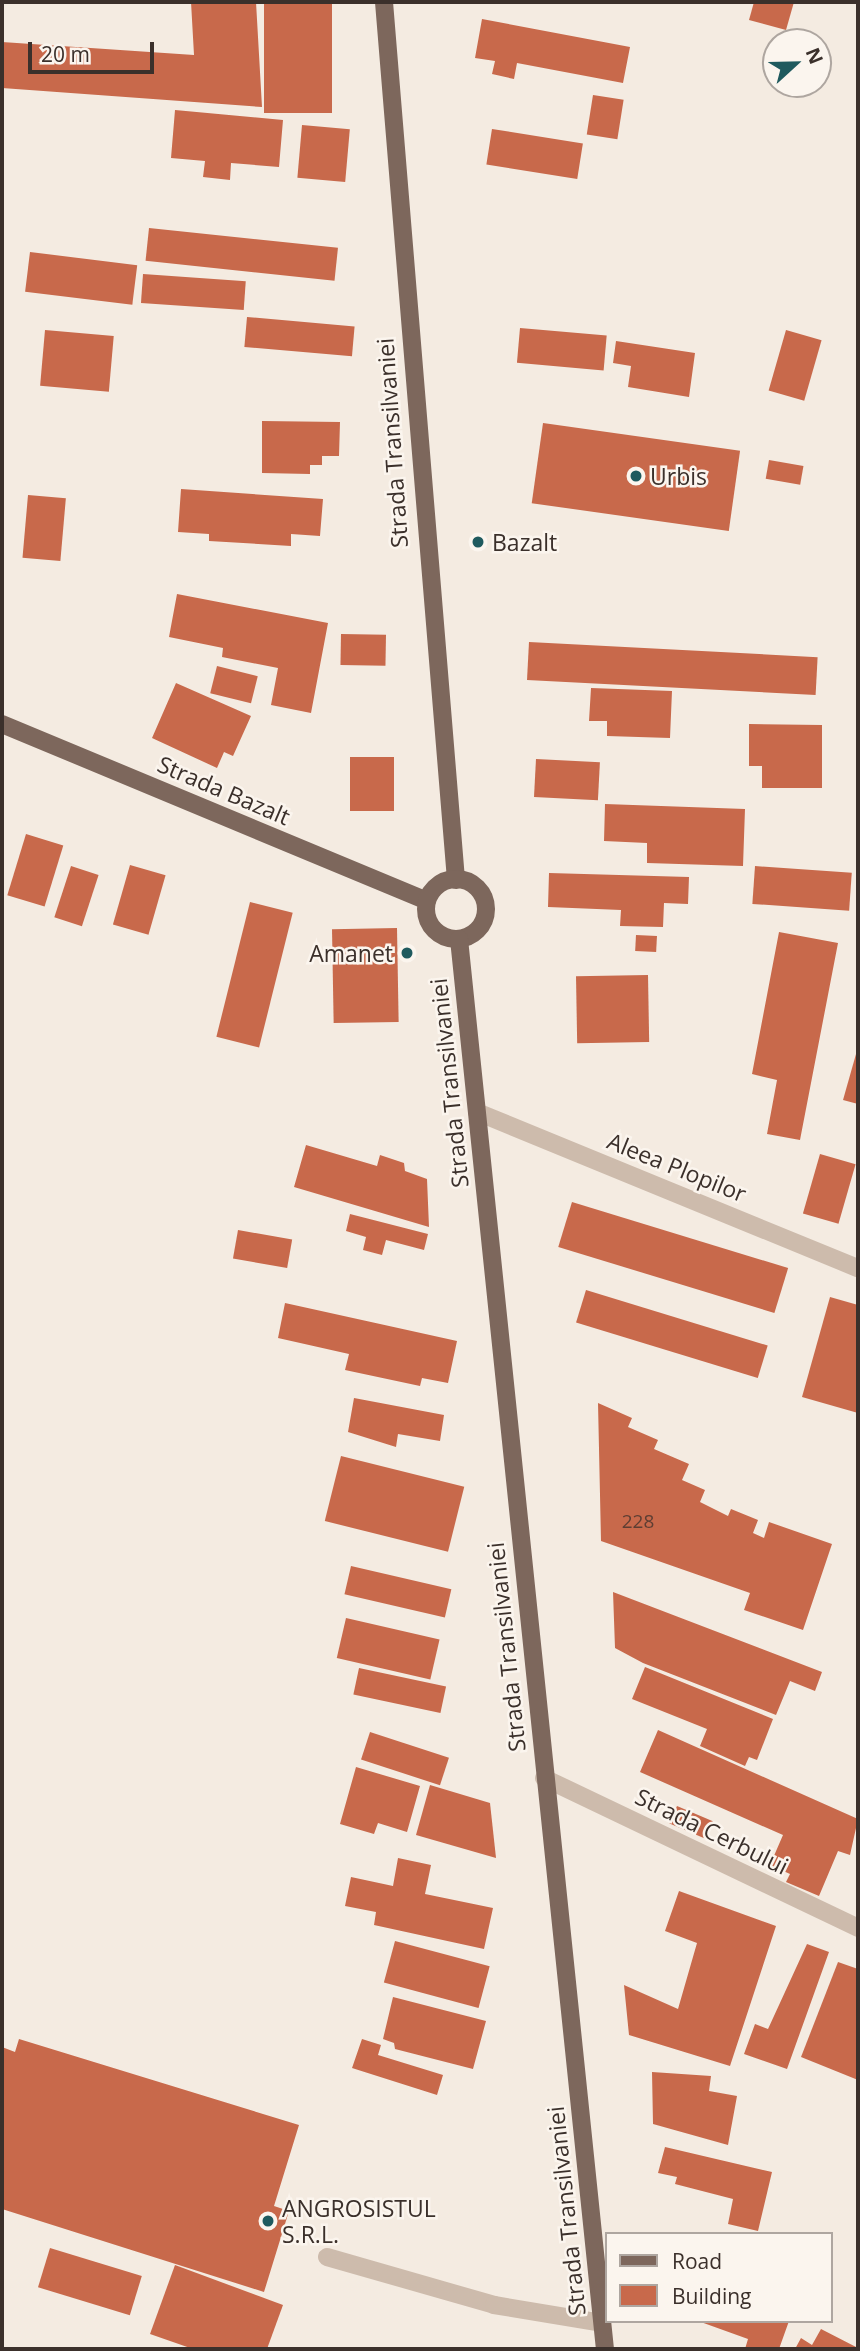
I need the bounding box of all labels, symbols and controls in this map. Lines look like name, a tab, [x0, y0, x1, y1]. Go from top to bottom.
scale bar	[32, 28, 158, 72]
north arrow	[762, 28, 832, 98]
text: 20 m	[41, 40, 90, 68]
text: N	[800, 44, 830, 68]
street label: Strada Transilvaniei	[371, 337, 413, 549]
place label: Urbis	[650, 462, 707, 490]
marker: Urbis	[628, 468, 644, 484]
place label: Bazalt	[492, 528, 557, 556]
marker: Bazalt	[470, 534, 486, 550]
street label: Strada Bazalt	[154, 750, 294, 830]
place label: Amanet	[309, 939, 393, 967]
marker: Amanet	[399, 945, 415, 961]
street label: Strada Transilvaniei	[424, 977, 474, 1189]
street label: Aleea Plopilor	[604, 1127, 750, 1207]
house number: 228	[622, 1511, 654, 1533]
street label: Strada Transilvaniei	[481, 1541, 531, 1753]
street label: Strada Cerbului	[631, 1782, 793, 1880]
street label: Strada Transilvaniei	[541, 2105, 591, 2317]
place label: ANGROSISTUL S.R.L.	[282, 2194, 436, 2248]
marker: ANGROSISTUL S.R.L.	[260, 2213, 276, 2229]
legend	[604, 2232, 832, 2323]
text: Road	[672, 2247, 722, 2275]
text: Building	[672, 2282, 751, 2310]

